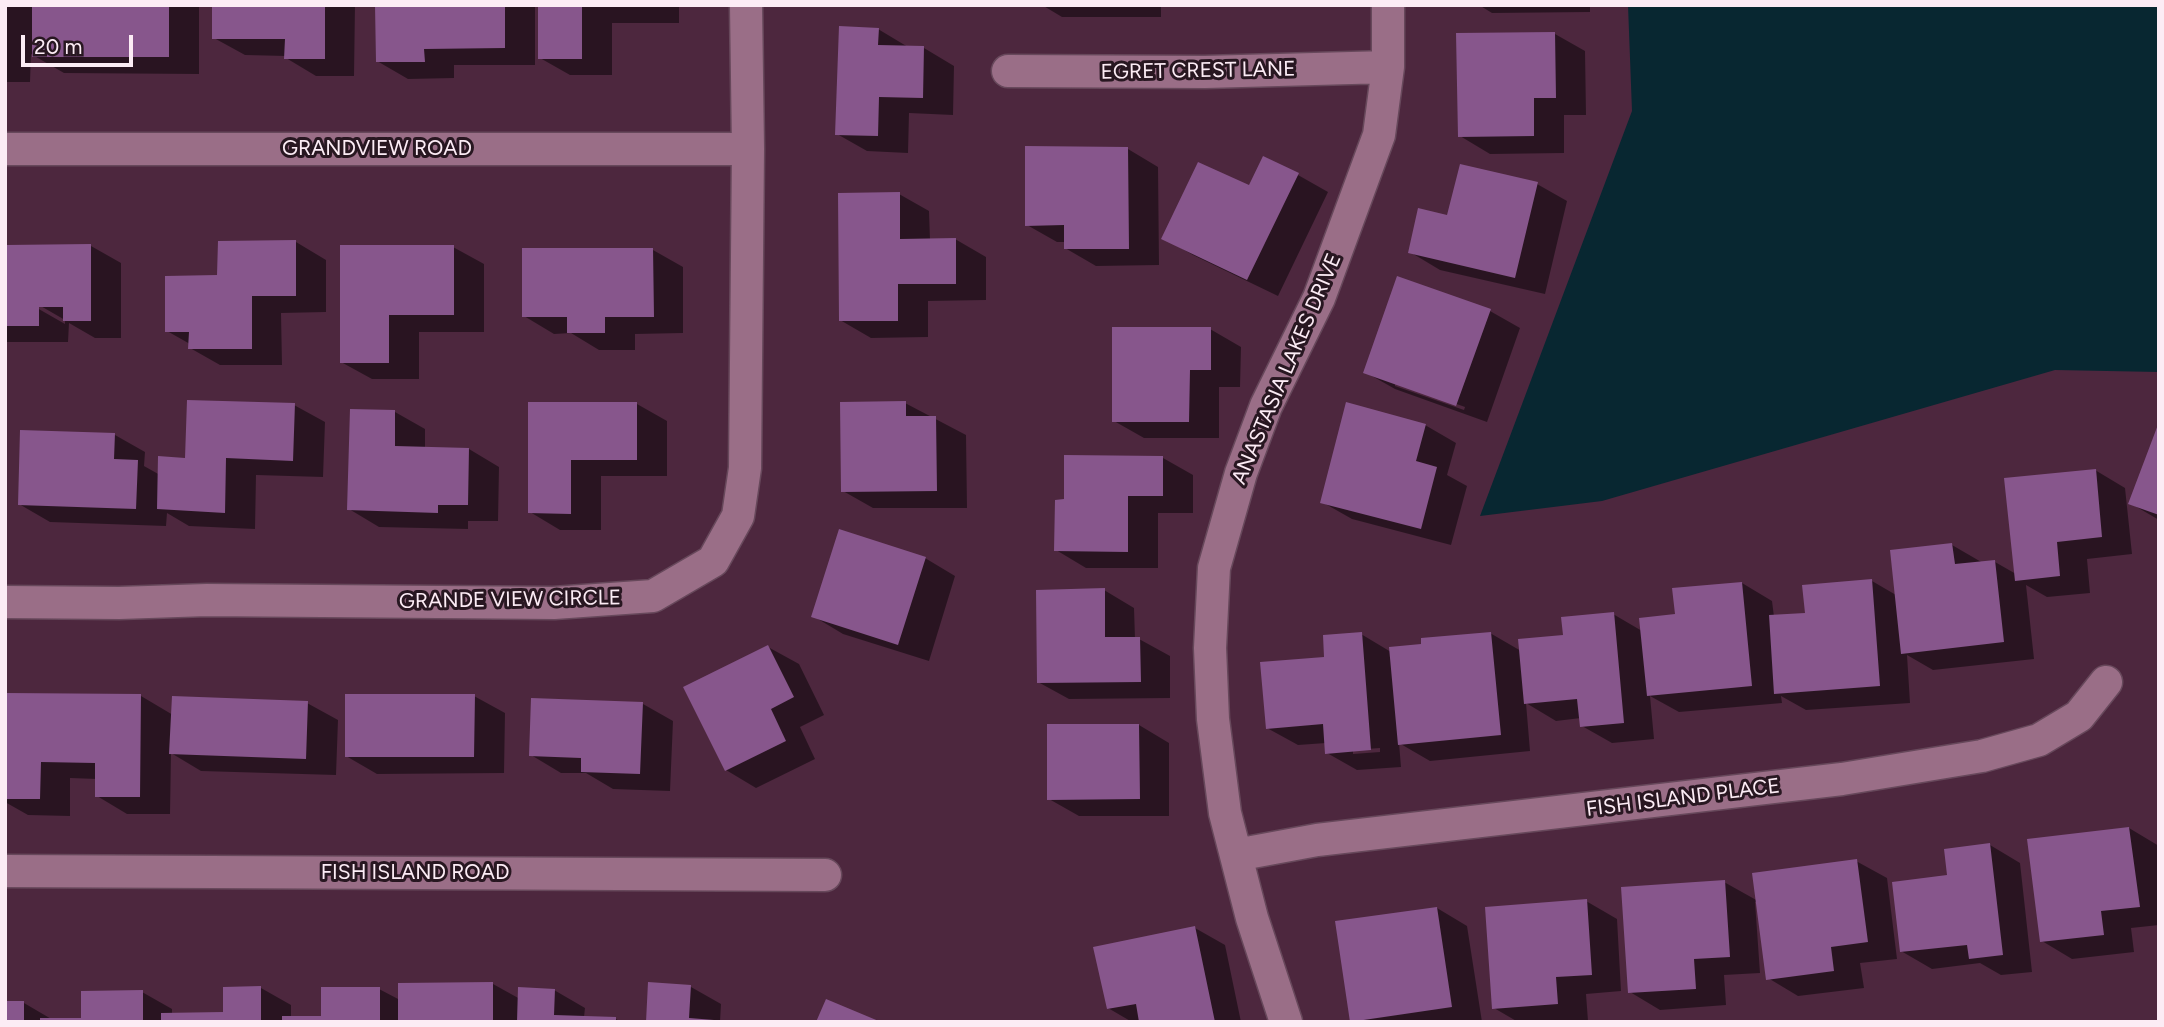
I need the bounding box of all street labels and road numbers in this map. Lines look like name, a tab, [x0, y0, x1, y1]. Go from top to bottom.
street label: EGRET CREST LANE	[1100, 57, 1296, 85]
street label: GRANDVIEW ROAD	[282, 136, 472, 162]
street label: ANASTASIA LAKES DRIVE	[1227, 250, 1347, 488]
street label: GRANDE VIEW CIRCLE	[399, 585, 621, 615]
street label: FISH ISLAND PLACE	[1585, 774, 1781, 822]
street label: FISH ISLAND ROAD	[321, 860, 509, 886]

